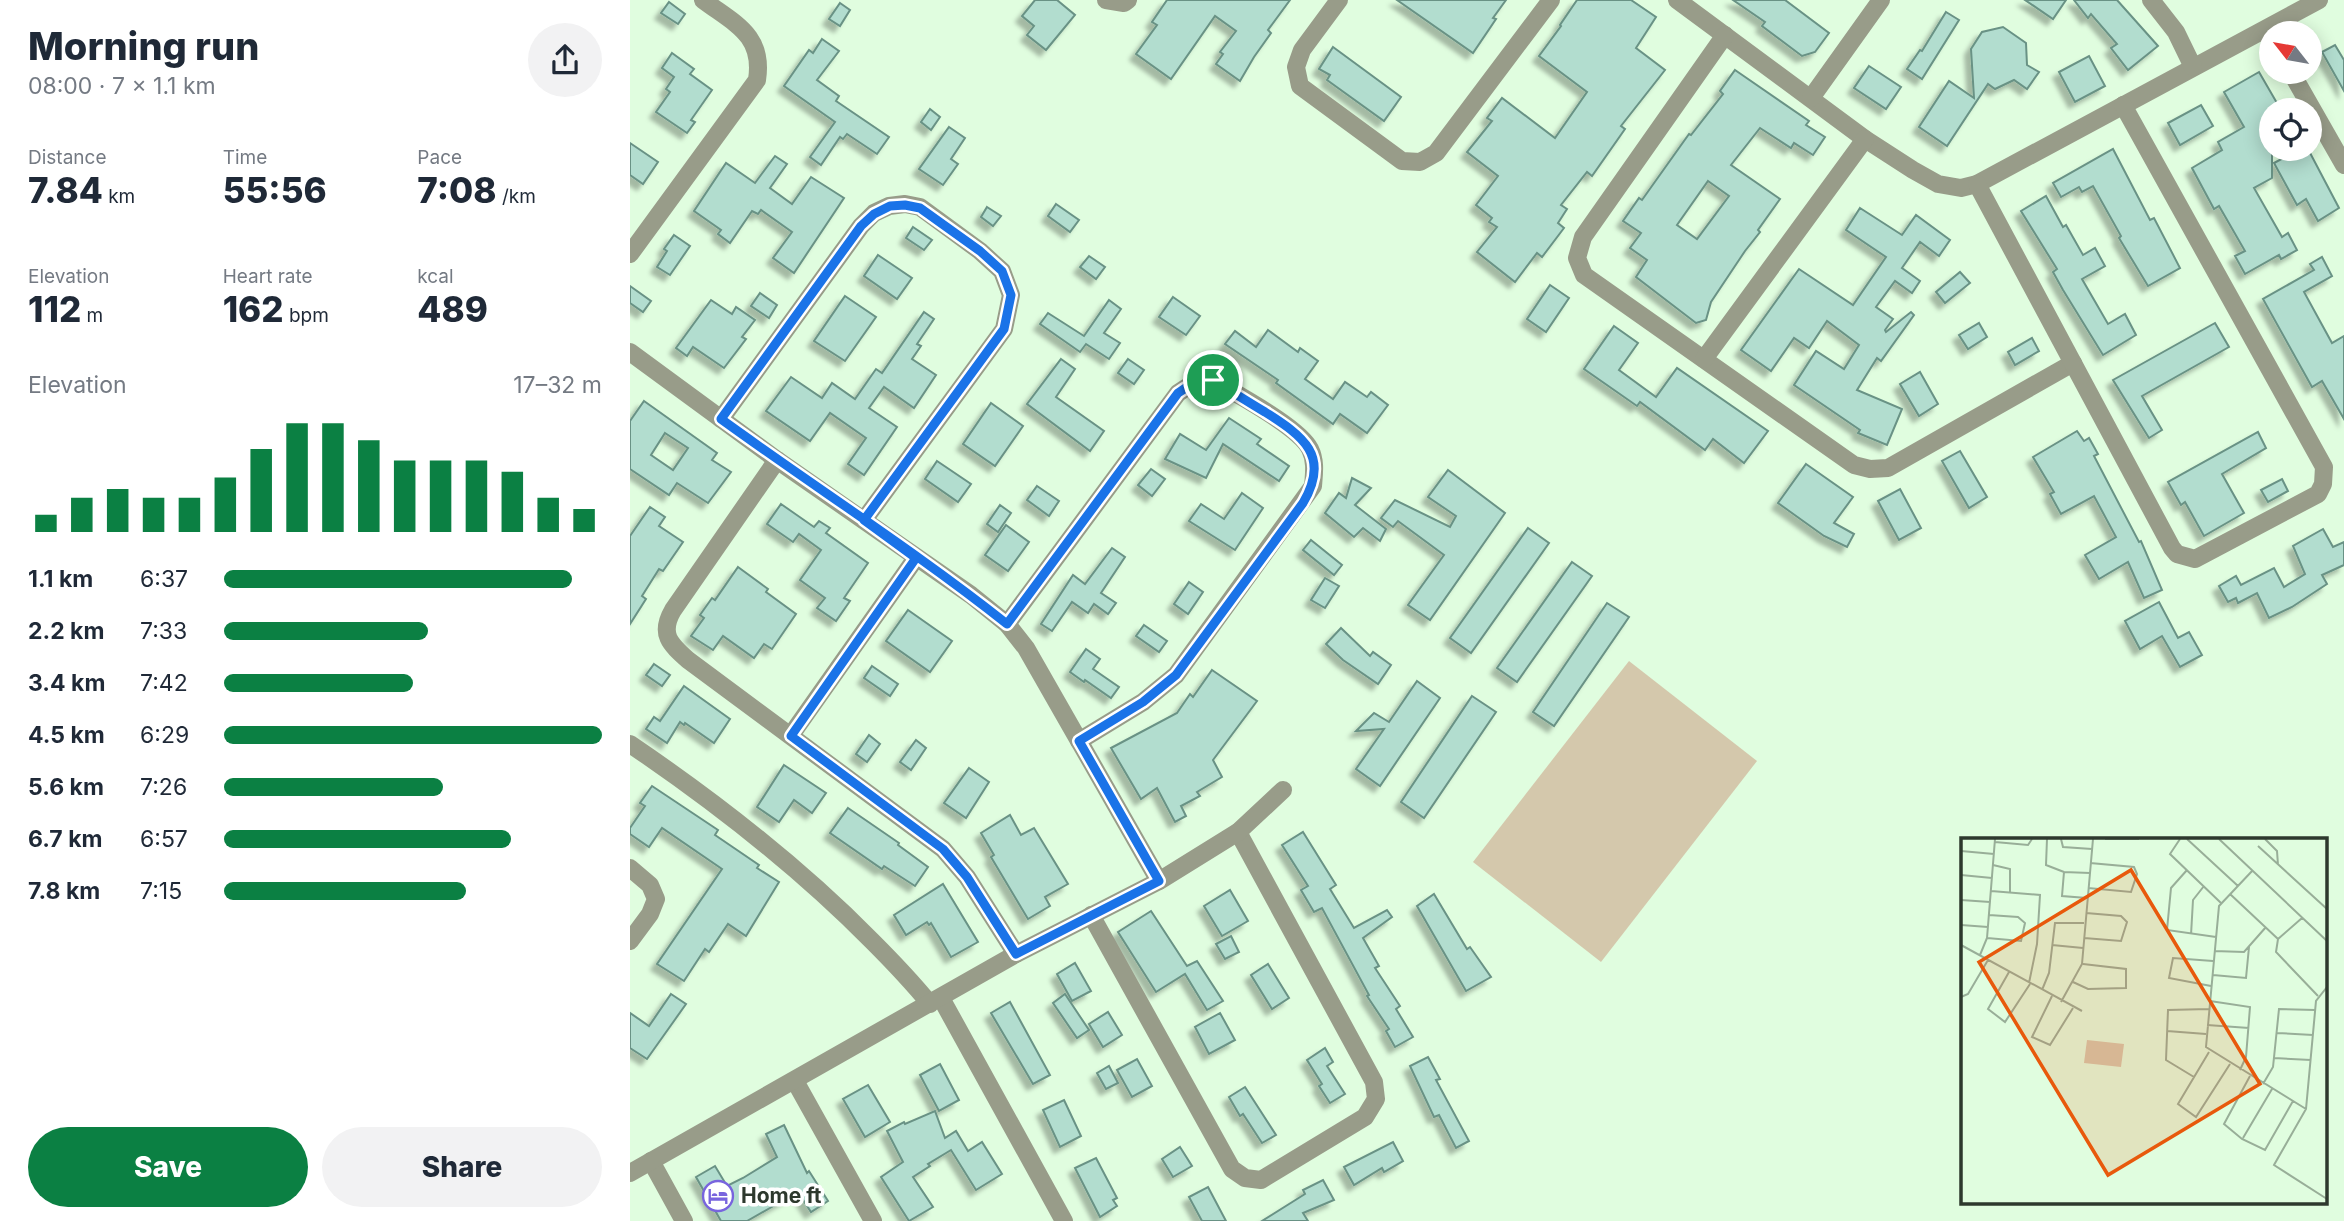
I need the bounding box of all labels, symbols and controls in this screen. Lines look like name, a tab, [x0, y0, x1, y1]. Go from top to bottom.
north arrow	[2259, 21, 2322, 84]
map controls	[2259, 21, 2322, 161]
text: Morning run	[28, 23, 259, 69]
button: share	[528, 23, 602, 97]
text: 08:00 · 7 × 1.1 km	[28, 72, 216, 100]
button: locate	[2259, 98, 2322, 161]
text: Distance	[28, 146, 106, 169]
text: Time	[223, 146, 267, 169]
text: Pace	[417, 146, 462, 169]
text: 7.84	[28, 169, 103, 211]
text: 55:56	[223, 169, 327, 211]
text: 7:08	[417, 169, 497, 211]
text: km	[103, 185, 135, 208]
text: /km	[497, 185, 536, 208]
text: Elevation	[28, 265, 109, 288]
text: Heart rate	[223, 265, 313, 288]
text: kcal	[417, 265, 454, 288]
text: 112	[28, 288, 81, 330]
text: 162	[223, 288, 284, 330]
text: 489	[417, 288, 488, 330]
text: m	[81, 304, 103, 327]
text: bpm	[284, 304, 329, 327]
pin	[1183, 350, 1243, 410]
icon: arrive	[1194, 361, 1232, 399]
text: Elevation	[28, 371, 127, 399]
text: 17–32 m	[513, 371, 602, 399]
text: 1.1 km	[28, 565, 93, 593]
text: 6:37	[140, 565, 188, 593]
text: 2.2 km	[28, 617, 104, 645]
text: 7:33	[140, 617, 187, 645]
text: 3.4 km	[28, 669, 105, 697]
text: 7:42	[140, 669, 188, 697]
text: 4.5 km	[28, 721, 105, 749]
text: 6:29	[140, 721, 189, 749]
text: 5.6 km	[28, 773, 104, 801]
text: 7:26	[140, 773, 187, 801]
text: 6.7 km	[28, 825, 103, 853]
text: 6:57	[140, 825, 188, 853]
inset map	[1961, 838, 2326, 1204]
text: 7.8 km	[28, 877, 100, 905]
text: 7:15	[140, 877, 182, 905]
button: Save	[28, 1127, 308, 1207]
button: Share	[322, 1127, 602, 1207]
hotel icon: Home ft	[701, 1179, 735, 1213]
place label: Home ft	[741, 1183, 822, 1208]

